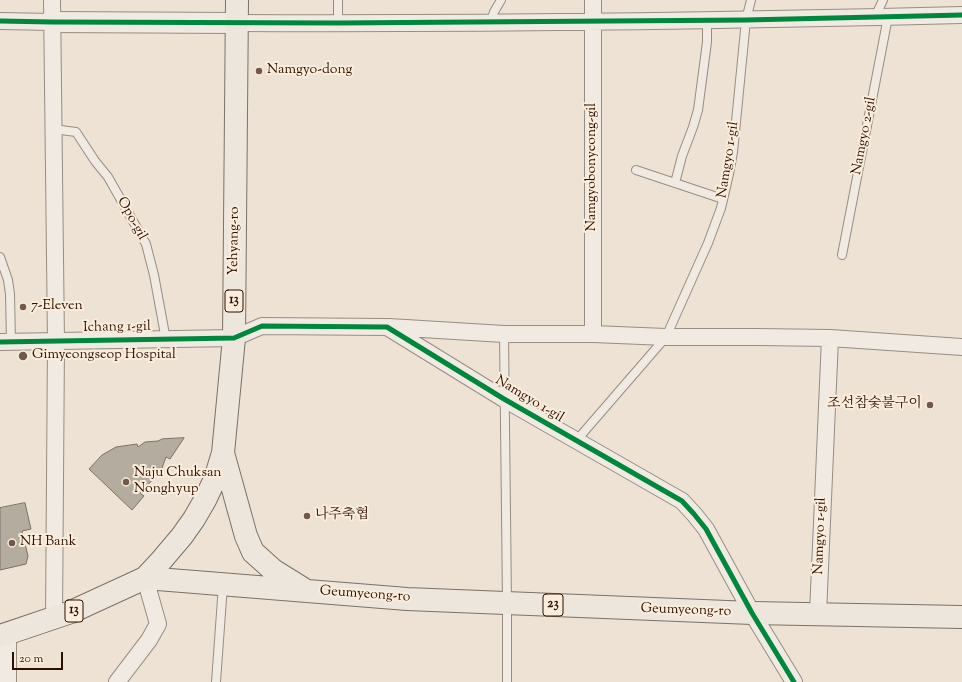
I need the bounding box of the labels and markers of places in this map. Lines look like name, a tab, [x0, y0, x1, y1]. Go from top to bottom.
place label: Namgyo-dong	[267, 63, 352, 79]
marker: Namgyo-dong	[254, 66, 264, 76]
place label: 7-Eleven	[31, 299, 83, 315]
marker: 7-Eleven	[18, 302, 28, 312]
place label: Gimyeongseop Hospital	[32, 348, 176, 364]
marker: Gimyeongseop Hospital	[17, 350, 29, 362]
place label: 조선참숯불구이	[827, 397, 922, 413]
marker: 조선참숯불구이	[925, 400, 935, 410]
place label: Naju Chuksan Nonghyup	[134, 466, 222, 498]
marker: Naju Chuksan Nonghyup	[121, 477, 131, 487]
place label: 나주축협	[315, 508, 369, 524]
marker: 나주축협	[302, 511, 312, 521]
place label: NH Bank	[20, 535, 76, 551]
marker: NH Bank	[7, 538, 17, 548]

